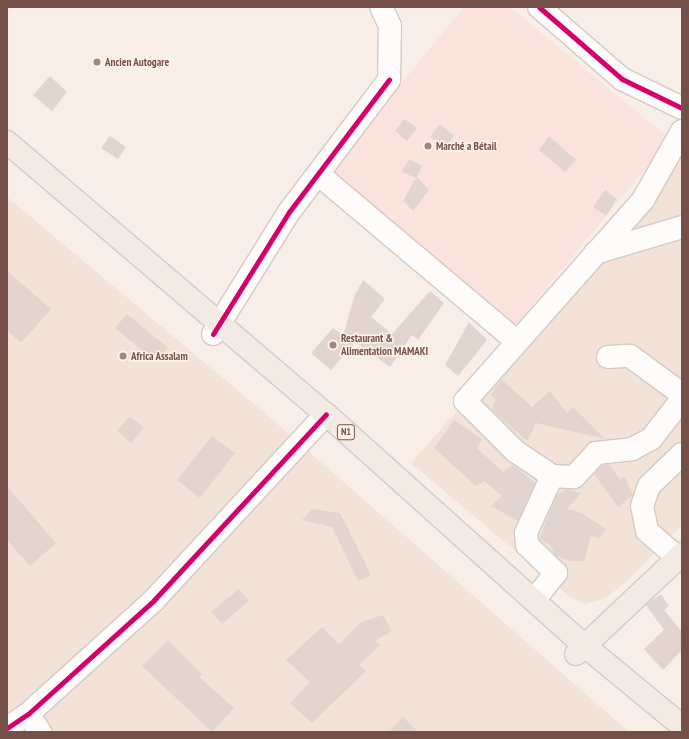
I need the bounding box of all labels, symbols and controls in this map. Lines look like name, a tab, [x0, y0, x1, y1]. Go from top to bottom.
place label: Ancien Autogare	[105, 55, 170, 69]
marker: Ancien Autogare	[92, 57, 102, 67]
place label: Marché a Bétail	[436, 139, 497, 153]
marker: Marché a Bétail	[423, 141, 433, 151]
place label: Restaurant & Alimentation MAMAKI	[341, 332, 428, 358]
marker: Restaurant & Alimentation MAMAKI	[328, 340, 338, 350]
place label: Africa Assalam	[131, 349, 188, 363]
marker: Africa Assalam	[118, 351, 128, 361]
road number: N1	[336, 424, 356, 440]

